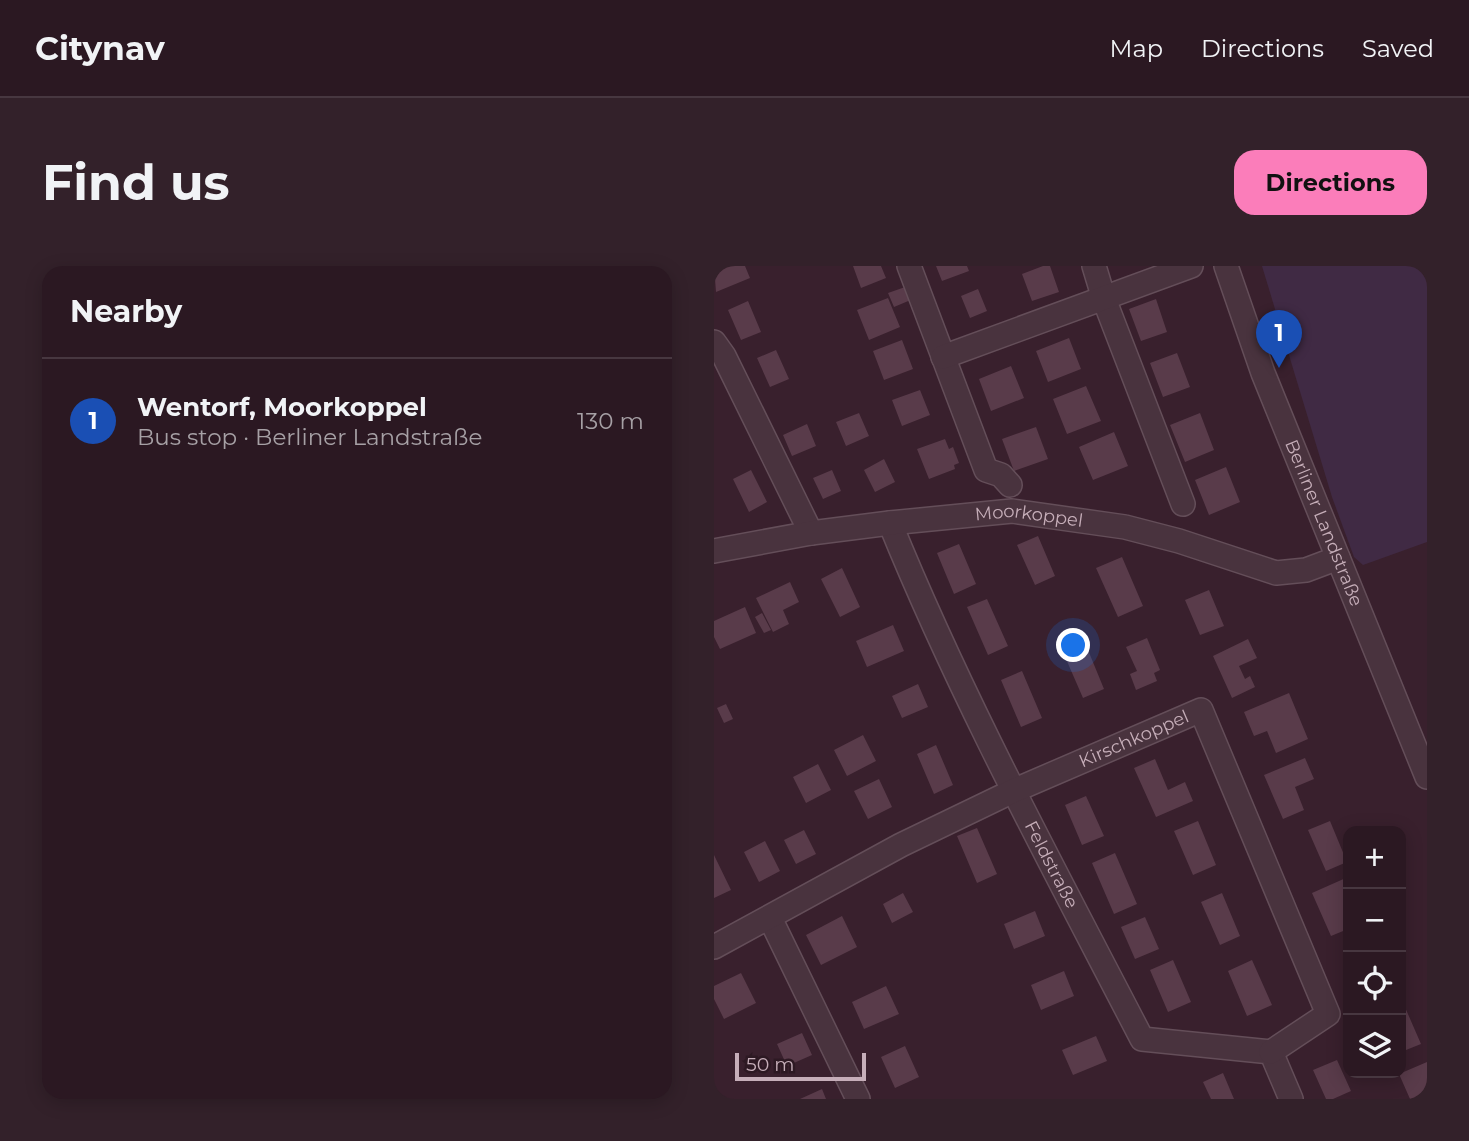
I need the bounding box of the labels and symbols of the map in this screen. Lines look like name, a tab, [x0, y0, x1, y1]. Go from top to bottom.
pin: 1	[1256, 310, 1302, 368]
street label: Berliner Landstraße	[1280, 436, 1368, 610]
street label: Moorkoppel	[974, 500, 1084, 532]
your location	[1056, 628, 1090, 662]
street label: Kirschkoppel	[1076, 706, 1192, 772]
street label: Feldstraße	[1020, 817, 1083, 912]
scale bar	[735, 1050, 866, 1082]

